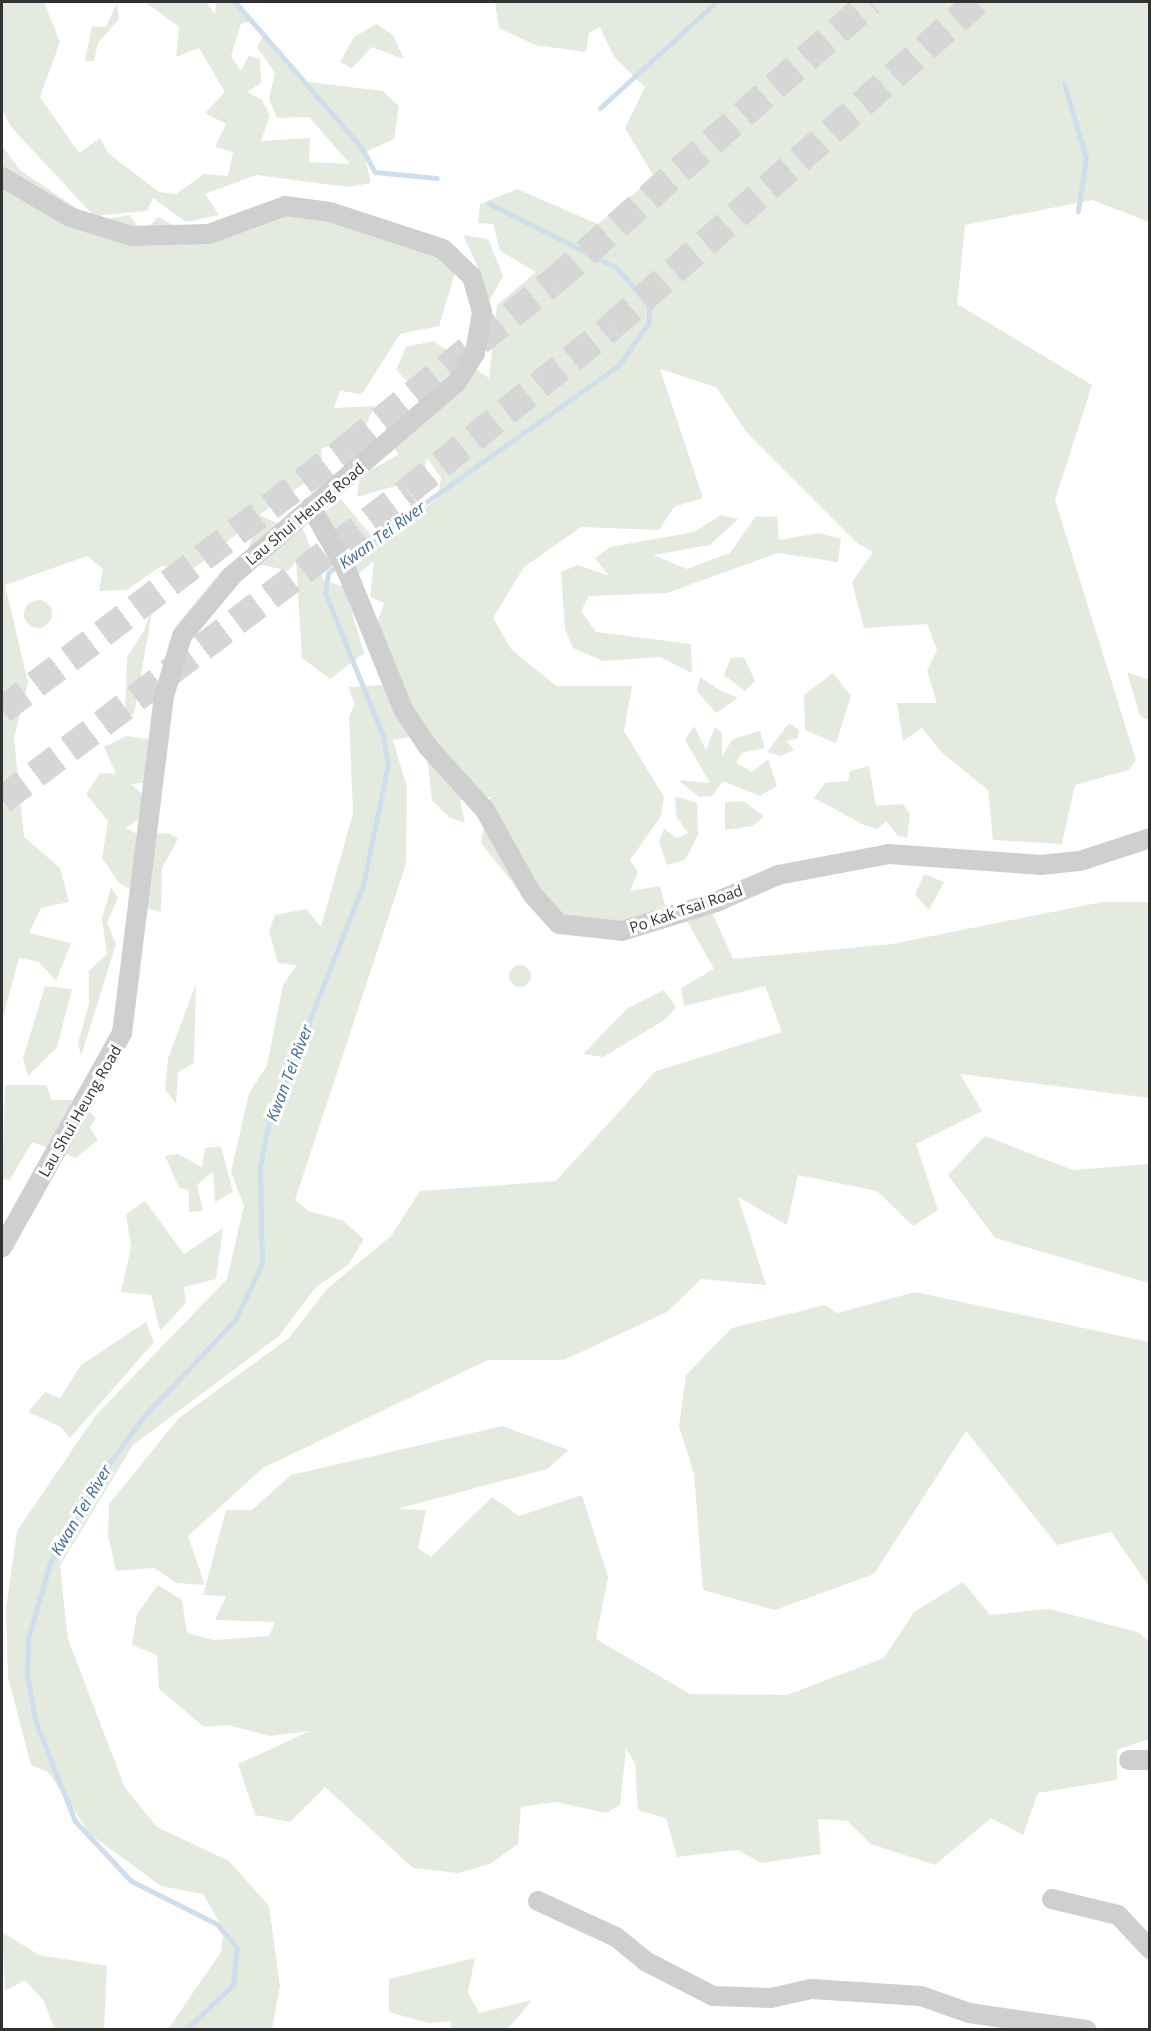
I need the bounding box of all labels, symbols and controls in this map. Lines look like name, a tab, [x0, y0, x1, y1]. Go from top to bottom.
street label: Lau Shui Heung Road	[242, 459, 368, 569]
water label: Kwan Tei River	[335, 497, 429, 573]
street label: Po Kak Tsai Road	[627, 881, 745, 937]
water label: Kwan Tei River	[262, 1022, 316, 1124]
street label: Lau Shui Heung Road	[35, 1042, 125, 1180]
water label: Kwan Tei River	[47, 1461, 115, 1559]

